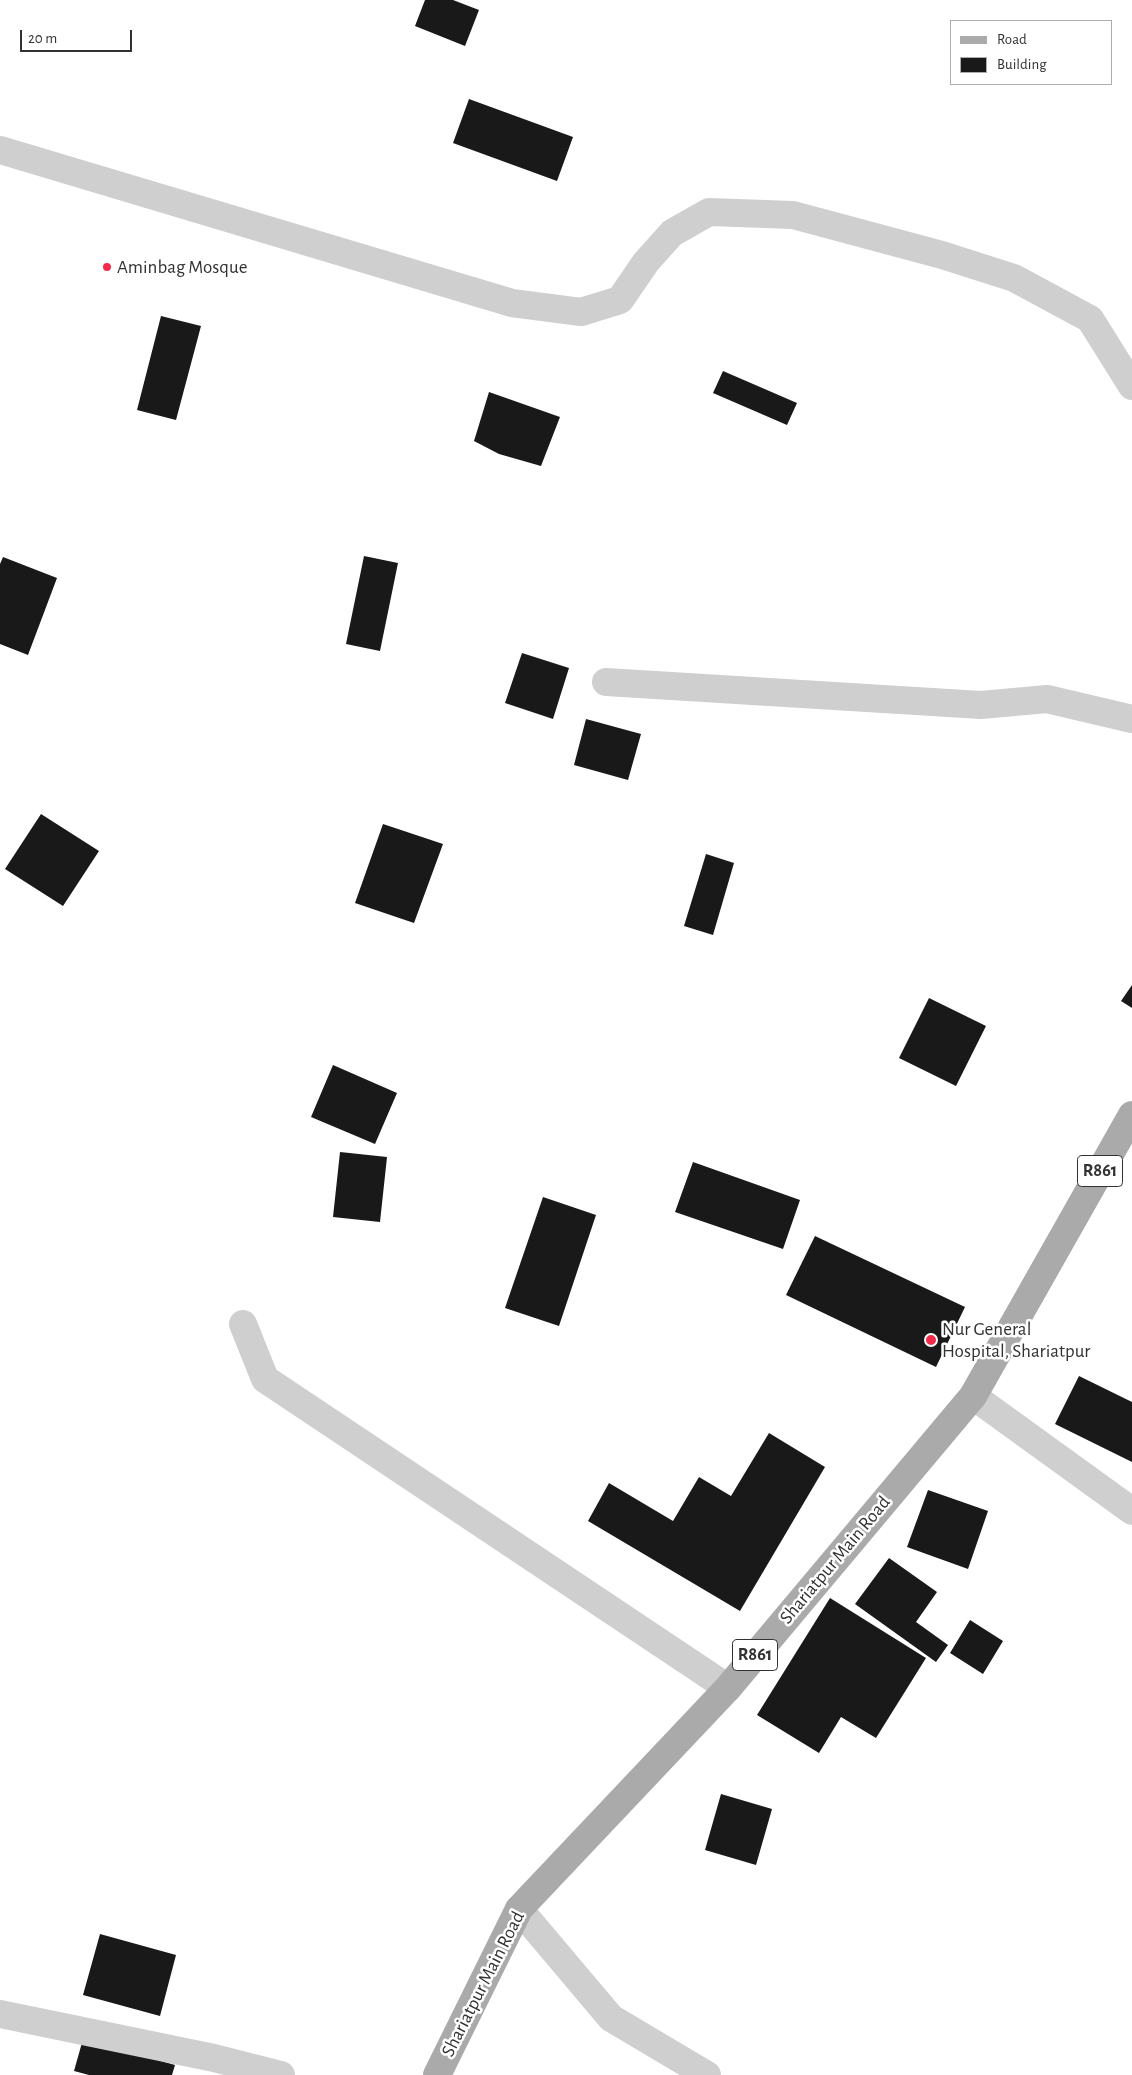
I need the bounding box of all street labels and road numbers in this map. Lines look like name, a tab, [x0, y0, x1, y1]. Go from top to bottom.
road number: R861	[1078, 1156, 1122, 1186]
street label: Shariatpur Main Road	[775, 1491, 895, 1629]
road number: R861	[732, 1640, 778, 1670]
street label: Shariatpur Main Road	[436, 1907, 530, 2061]

